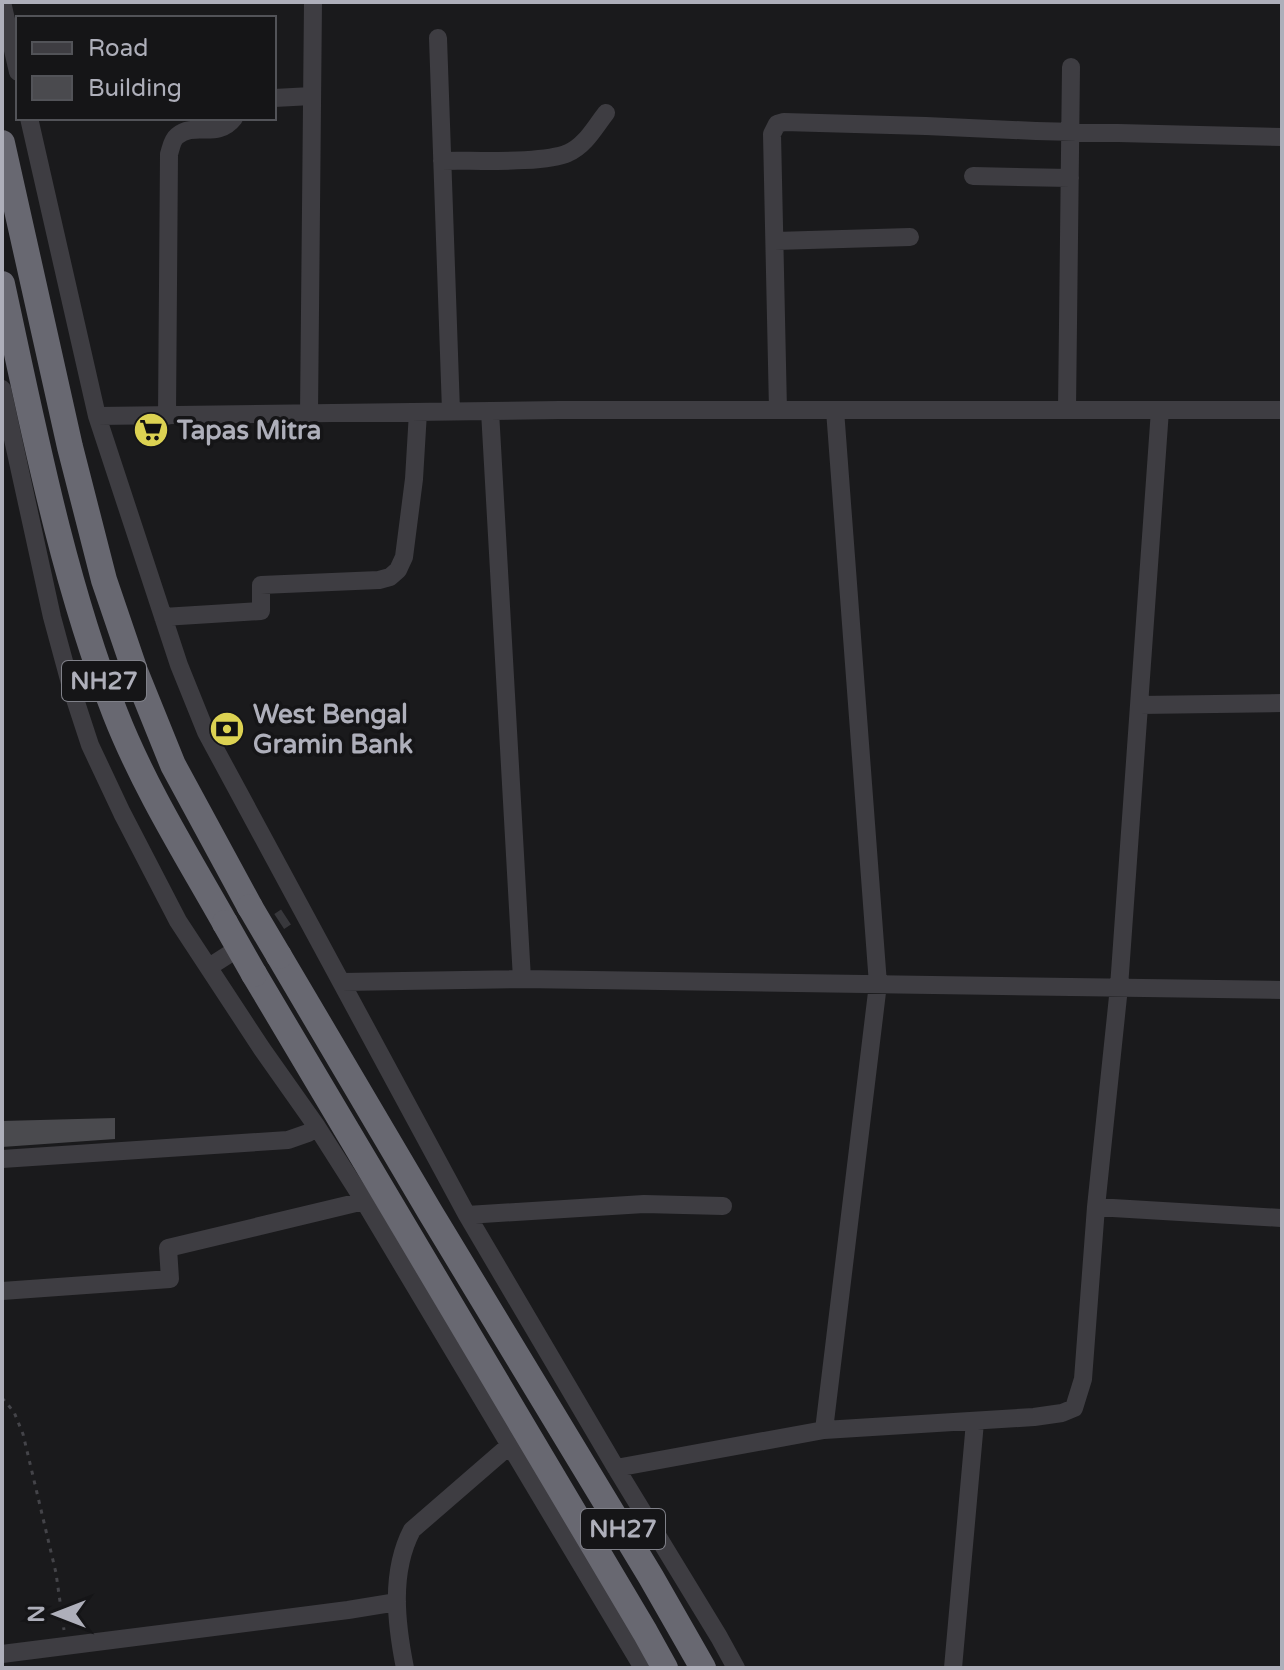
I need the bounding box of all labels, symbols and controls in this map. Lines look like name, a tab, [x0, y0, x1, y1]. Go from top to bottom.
legend	[16, 16, 276, 120]
text: Road	[88, 34, 148, 63]
text: Building	[88, 74, 182, 103]
supermarket icon: Tapas Mitra	[132, 411, 170, 449]
place label: Tapas Mitra	[176, 415, 321, 446]
road number: NH27	[62, 661, 146, 701]
place label: West Bengal Gramin Bank	[253, 699, 413, 760]
bank icon: West Bengal Gramin Bank	[208, 710, 246, 748]
road number: NH27	[581, 1509, 665, 1549]
north arrow	[16, 1574, 96, 1654]
text: N	[24, 1605, 50, 1623]

